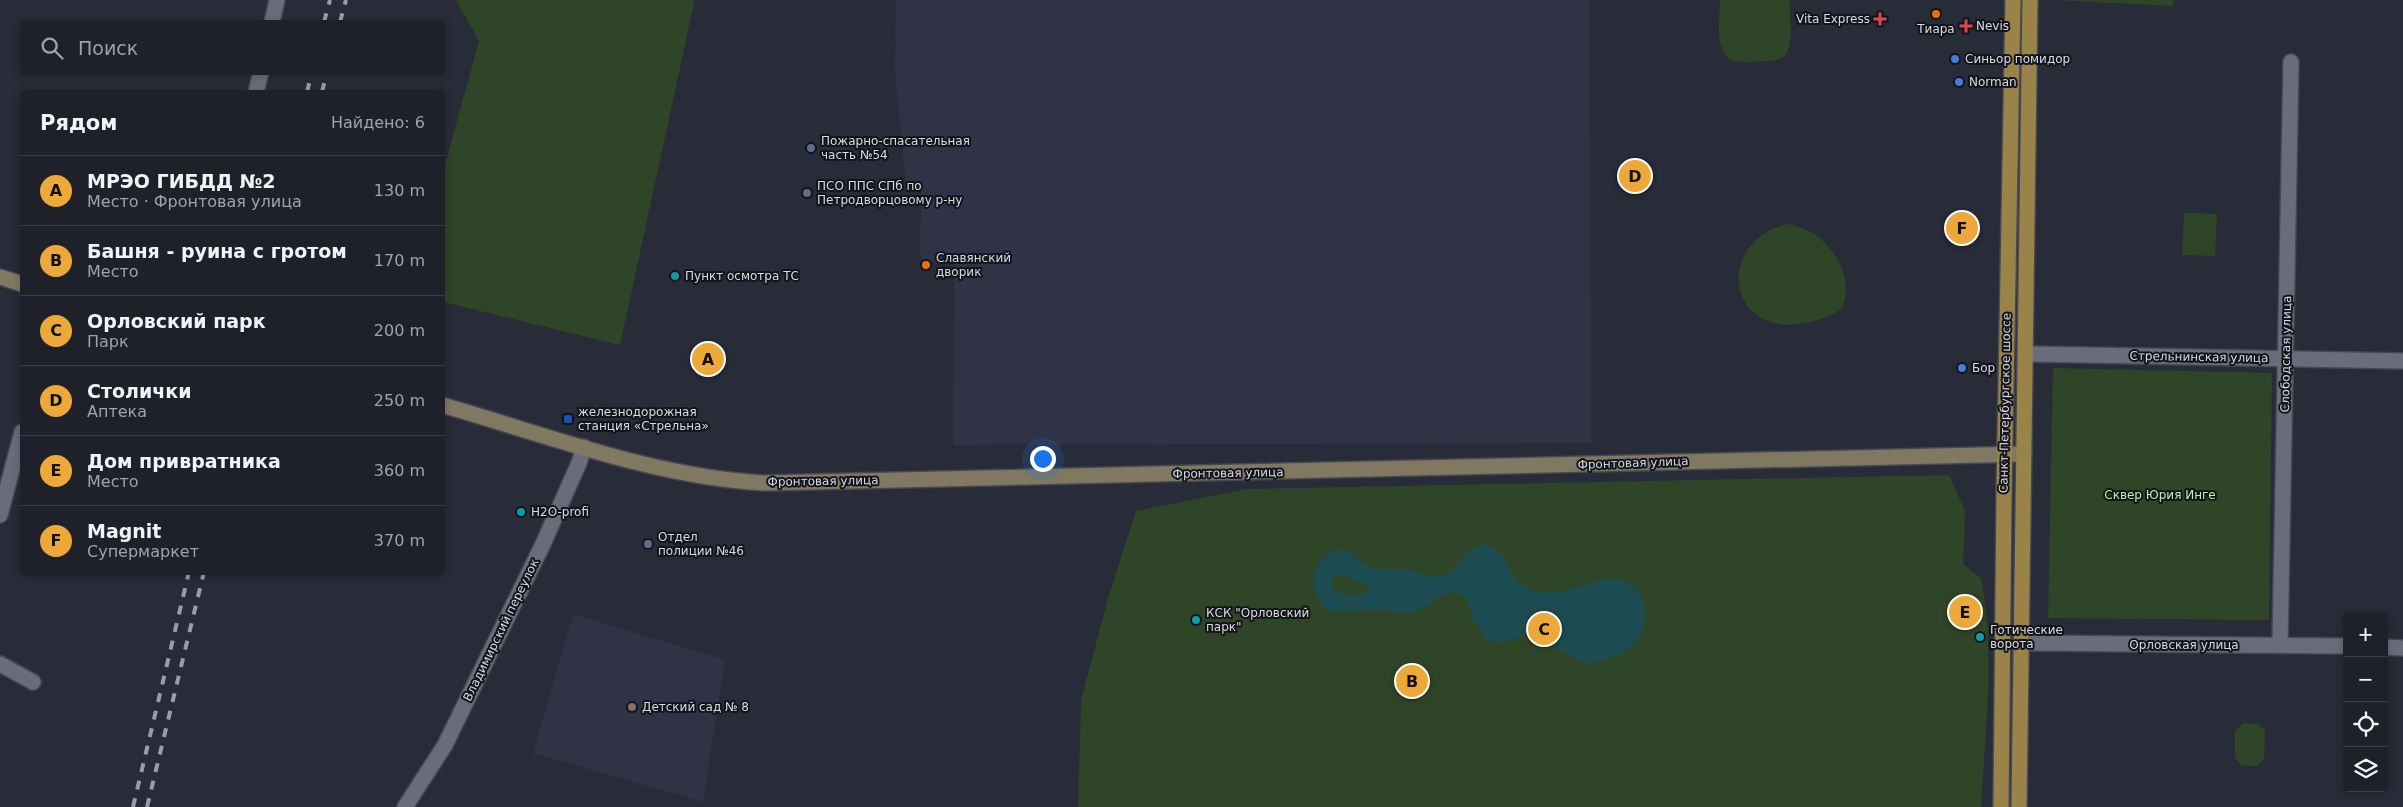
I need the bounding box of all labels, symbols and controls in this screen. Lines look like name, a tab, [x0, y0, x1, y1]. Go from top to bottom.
marker: Тиара	[1930, 8, 1942, 20]
place label: Vita Express	[1796, 12, 1870, 26]
marker: Vita Express	[1874, 13, 1886, 25]
place label: Nevis	[1976, 19, 2009, 33]
search box	[20, 20, 445, 75]
marker: Nevis	[1960, 20, 1972, 32]
place label: Тиара	[1916, 22, 1955, 36]
icon: search	[38, 34, 66, 62]
text: Поиск	[78, 37, 138, 59]
place label: Синьор помидор	[1965, 52, 2070, 66]
marker: Синьор помидор	[1949, 53, 1961, 65]
place label: Norman	[1969, 75, 2017, 89]
marker: Norman	[1953, 76, 1965, 88]
text: Рядом	[40, 111, 117, 135]
text: Найдено: 6	[331, 113, 425, 132]
place label: Пожарно-спасательная часть №54	[821, 134, 970, 162]
marker: Пожарно-спасательная часть №54	[805, 142, 817, 154]
pin: D	[1619, 157, 1651, 195]
text: МРЭО ГИБДД №2	[87, 170, 276, 192]
place label: ПСО ППС СПб по Петродворцовому р-ну	[817, 179, 962, 207]
text: A	[50, 181, 62, 200]
text: 130 m	[374, 181, 425, 200]
marker: ПСО ППС СПб по Петродворцовому р-ну	[801, 187, 813, 199]
text: Место · Фронтовая улица	[87, 192, 302, 211]
pin: F	[1946, 209, 1978, 247]
text: Башня - руина с гротом	[87, 240, 347, 262]
text: B	[50, 251, 62, 270]
text: 170 m	[374, 251, 425, 270]
place label: Славянский дворик	[936, 251, 1011, 279]
marker: Славянский дворик	[920, 259, 932, 271]
text: Место	[87, 262, 139, 281]
place label: Пункт осмотра ТС	[685, 269, 799, 283]
marker: Пункт осмотра ТС	[669, 270, 681, 282]
street label: Слободская улица	[2278, 296, 2294, 412]
text: Орловский парк	[87, 310, 266, 332]
street label: Санкт-Петербургское шоссе	[1996, 313, 2014, 493]
text: C	[50, 321, 62, 340]
text: 200 m	[374, 321, 425, 340]
text: Парк	[87, 332, 129, 351]
pin: A	[692, 340, 724, 378]
street label: Стрельнинская улица	[2129, 349, 2269, 365]
place label: Бор	[1972, 361, 1995, 375]
marker: Бор	[1956, 362, 1968, 374]
text: Столички	[87, 380, 192, 402]
text: D	[49, 391, 63, 410]
text: 250 m	[374, 391, 425, 410]
text: Аптека	[87, 402, 147, 421]
place label: железнодорожная станция «Стрельна»	[578, 405, 709, 433]
marker: железнодорожная станция «Стрельна»	[562, 413, 574, 425]
your location	[1030, 446, 1056, 472]
text: Дом привратника	[87, 450, 281, 472]
street label: Фронтовая улица	[1577, 454, 1689, 472]
text: E	[51, 461, 61, 480]
text: 360 m	[374, 461, 425, 480]
street label: Фронтовая улица	[1172, 465, 1284, 481]
text: Место	[87, 472, 139, 491]
street label: Фронтовая улица	[767, 473, 879, 489]
park label: Сквер Юрия Инге	[2104, 488, 2216, 502]
place label: H2O-profi	[531, 505, 589, 519]
marker: H2O-profi	[515, 506, 527, 518]
text: Magnit	[87, 520, 161, 542]
place label: Отдел полиции №46	[658, 530, 744, 558]
text: F	[51, 531, 61, 550]
text: 370 m	[374, 531, 425, 550]
marker: Отдел полиции №46	[642, 538, 654, 550]
text: Супермаркет	[87, 542, 199, 561]
street label: Владимирский переулок	[460, 557, 542, 703]
pin: E	[1949, 593, 1981, 631]
place label: КСК "Орловский парк"	[1206, 606, 1309, 634]
pin: C	[1528, 610, 1560, 648]
map controls	[2343, 612, 2388, 792]
button: +	[2343, 612, 2388, 657]
marker: КСК "Орловский парк"	[1190, 614, 1202, 626]
place label: Готические ворота	[1990, 623, 2063, 651]
marker: Готические ворота	[1974, 631, 1986, 643]
street label: Орловская улица	[2129, 638, 2239, 652]
button: −	[2343, 657, 2388, 702]
pin: B	[1396, 662, 1428, 700]
place label: Детский сад № 8	[642, 700, 749, 714]
marker: Детский сад № 8	[626, 701, 638, 713]
button: locate	[2343, 702, 2388, 747]
button: layers	[2343, 747, 2388, 792]

